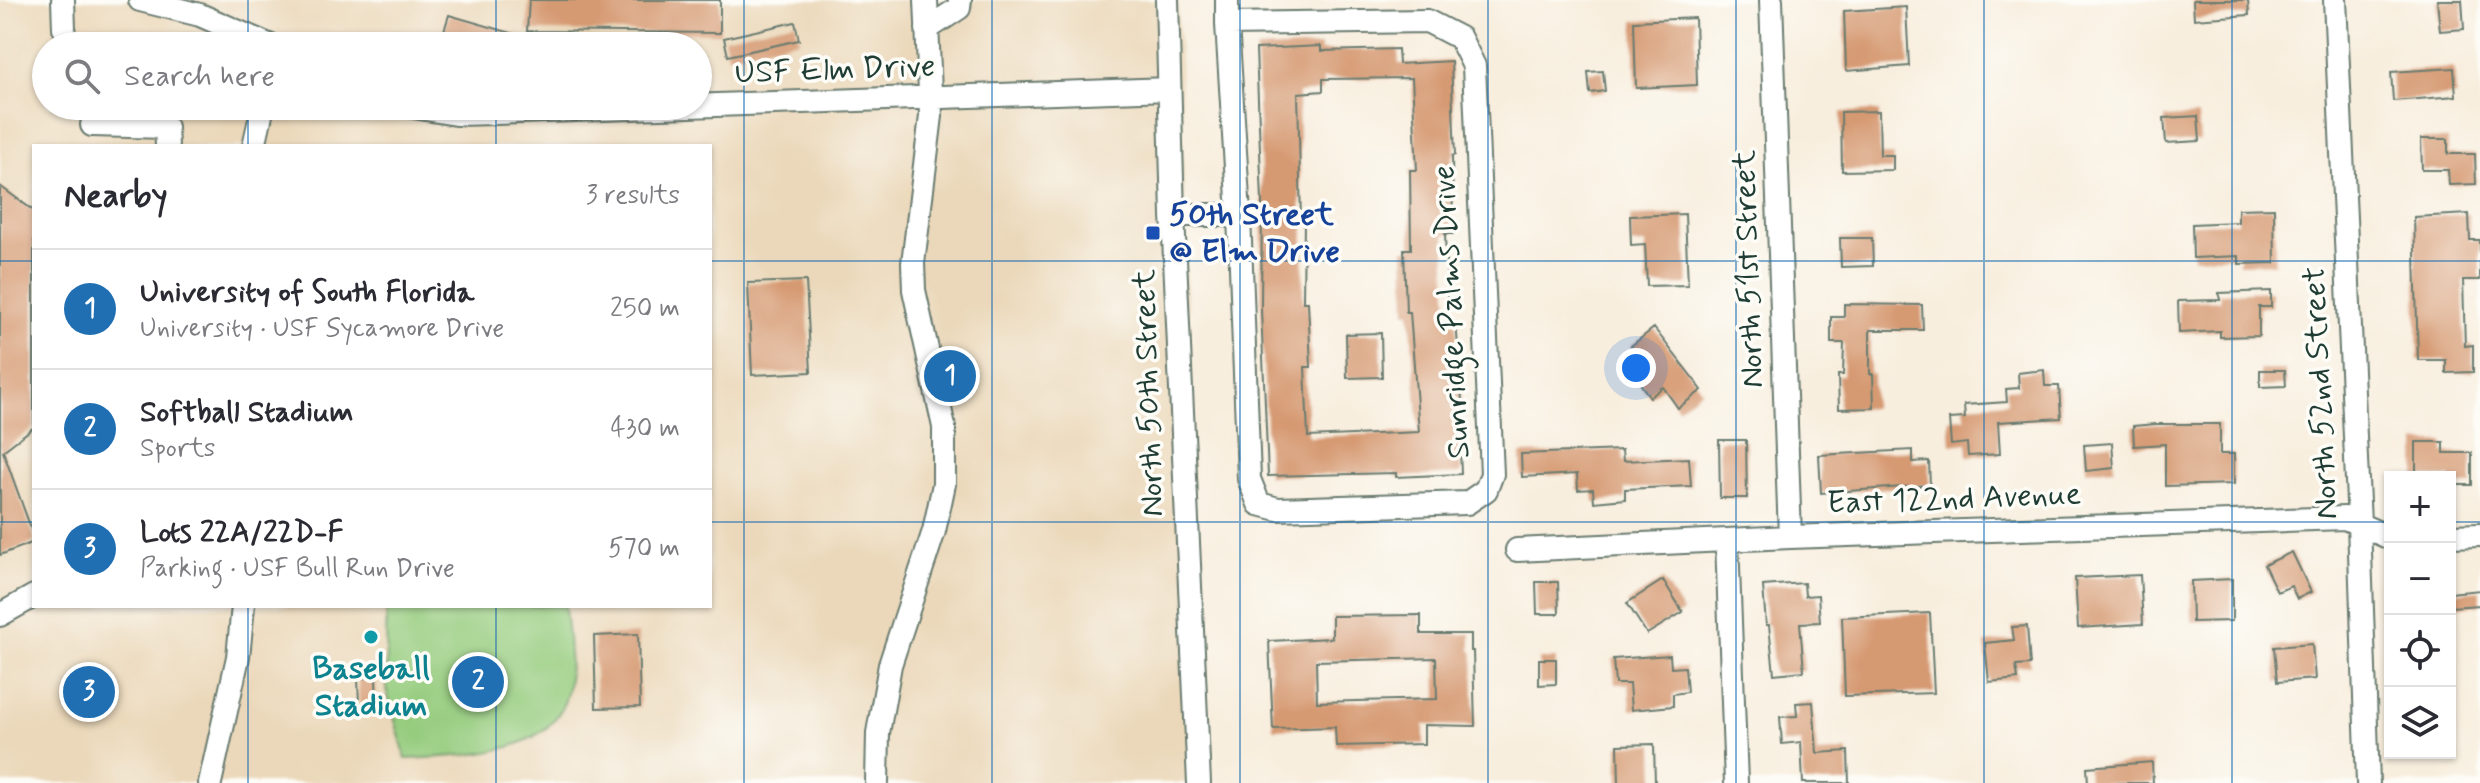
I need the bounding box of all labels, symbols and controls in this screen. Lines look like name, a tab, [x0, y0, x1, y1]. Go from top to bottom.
search box	[32, 32, 712, 120]
street label: USF Elm Drive	[734, 46, 936, 94]
icon: search	[60, 54, 104, 98]
text: Search here	[124, 57, 275, 96]
street label: North 51st Street	[1724, 149, 1774, 389]
street label: Sunridge Palms Drive	[1423, 164, 1484, 460]
text: Nearby	[64, 174, 168, 219]
text: 3 results	[586, 179, 680, 213]
place label: 50th Street @ Elm Drive	[1169, 194, 1340, 273]
marker: 50th Street @ Elm Drive	[1144, 224, 1162, 242]
street label: North 52nd Street	[2293, 266, 2349, 520]
street label: North 50th Street	[1124, 268, 1174, 517]
text: University of South Florida	[140, 273, 474, 312]
text: 1	[84, 292, 96, 326]
text: 250 m	[610, 292, 680, 326]
text: University · USF Sycamore Drive	[140, 312, 504, 346]
pin: 1	[924, 346, 976, 406]
your location	[1616, 348, 1656, 388]
text: Softball Stadium	[140, 393, 353, 432]
text: 2	[84, 412, 96, 446]
text: 430 m	[611, 412, 680, 446]
text: Sports	[140, 432, 215, 466]
map controls	[2384, 471, 2456, 759]
button: +	[2384, 471, 2456, 543]
street label: East 122nd Avenue	[1826, 474, 2082, 524]
text: Lots 22A/22D-F	[140, 513, 343, 552]
text: 3	[84, 532, 96, 566]
text: 570 m	[608, 532, 680, 566]
button: −	[2384, 543, 2456, 615]
text: Parking · USF Bull Run Drive	[140, 552, 455, 586]
button: locate	[2384, 615, 2456, 687]
marker: Baseball Stadium	[362, 628, 380, 646]
place label: Baseball Stadium	[312, 648, 430, 727]
pin: 2	[452, 652, 504, 712]
pin: 3	[63, 662, 115, 722]
button: layers	[2384, 687, 2456, 759]

